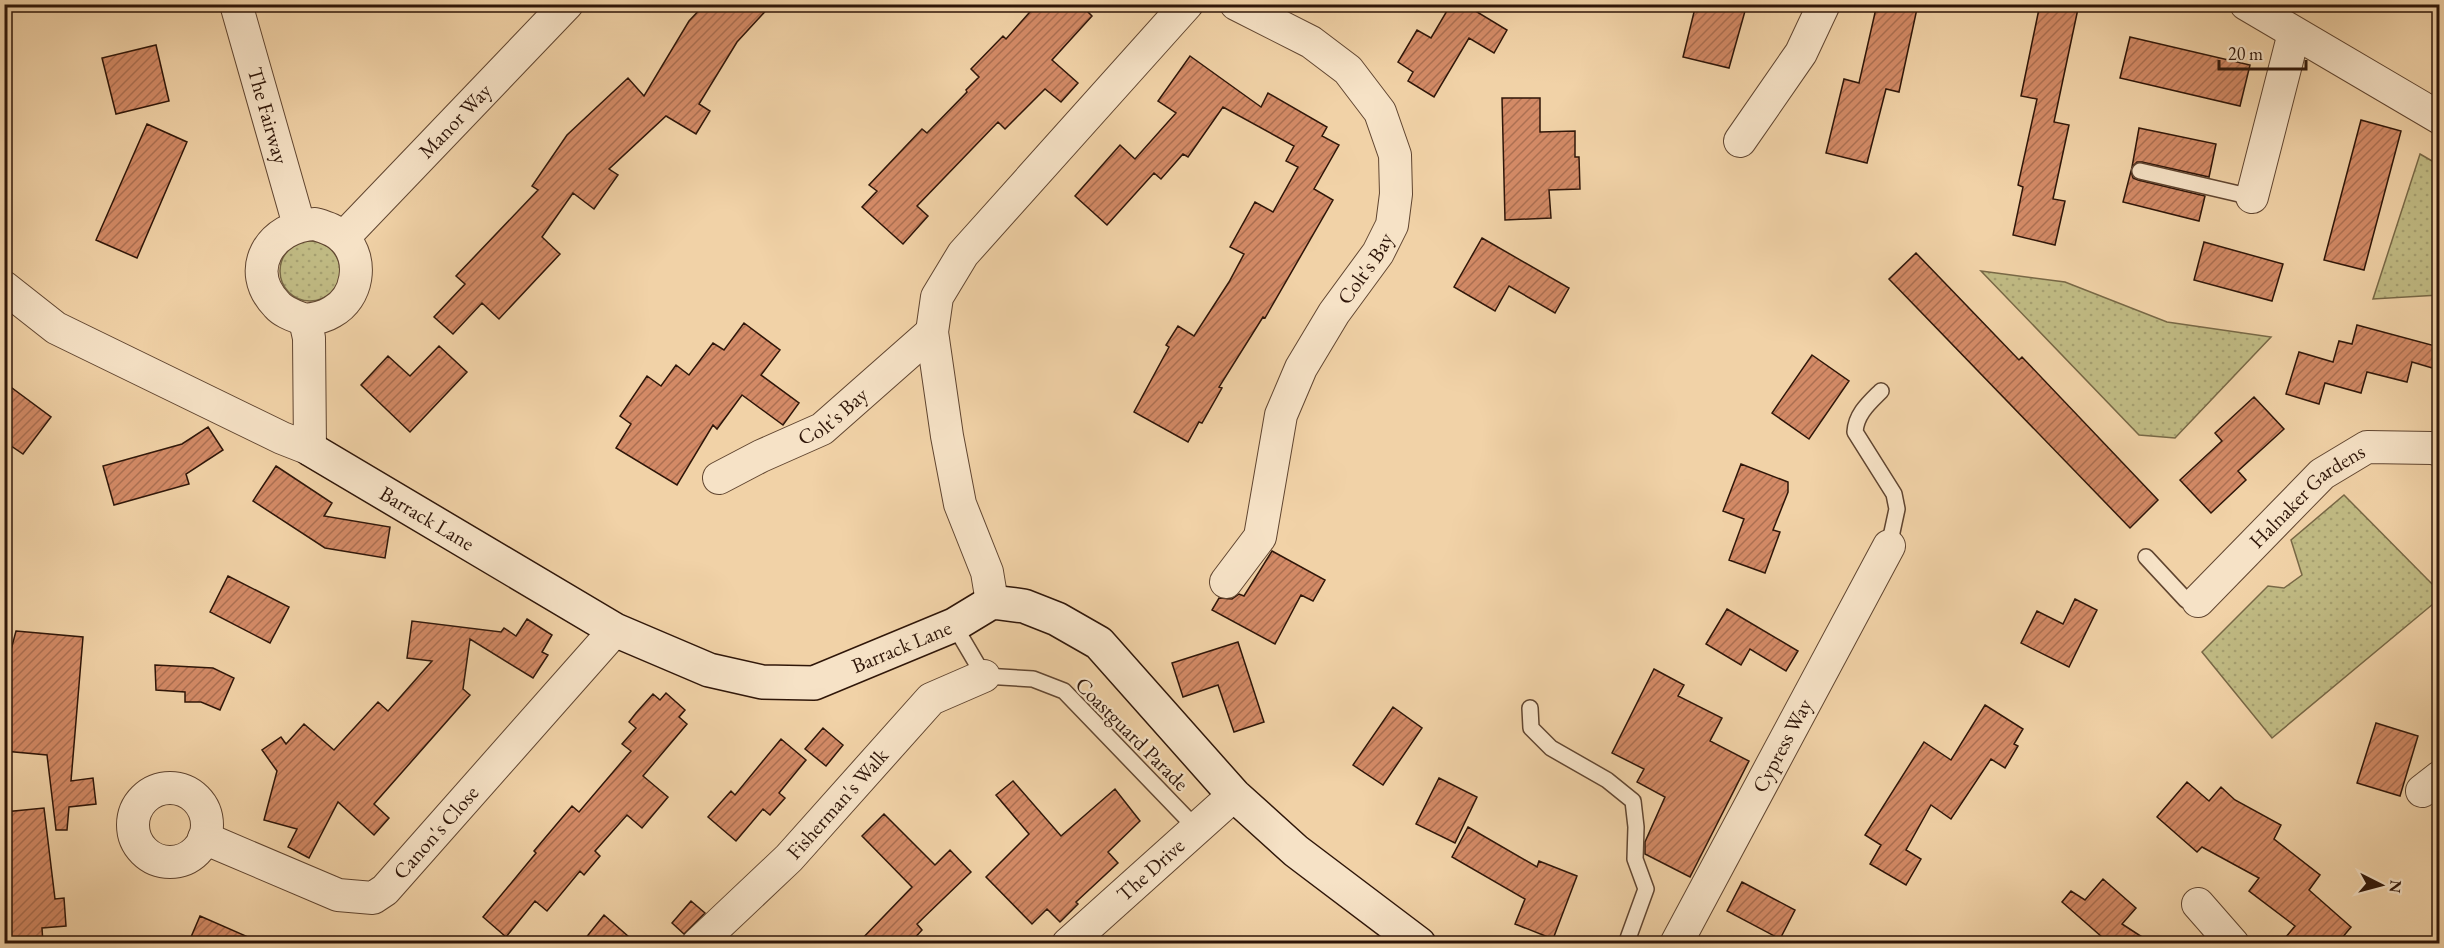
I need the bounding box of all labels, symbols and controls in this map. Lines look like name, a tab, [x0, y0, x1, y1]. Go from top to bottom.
scale bar	[2219, 33, 2306, 71]
text: 20 m	[2228, 42, 2263, 65]
street label: The Fairway	[242, 64, 295, 168]
street label: Manor Way	[412, 77, 498, 164]
street label: Colt's Bay	[1331, 227, 1399, 310]
street label: Colt's Bay	[794, 380, 874, 451]
street label: Halnaker Gardens	[2243, 437, 2370, 554]
street label: Barrack Lane	[375, 479, 480, 557]
street label: Barrack Lane	[847, 614, 955, 679]
street label: Coastguard Parade	[1070, 671, 1195, 796]
street label: Cypress Way	[1746, 693, 1818, 797]
street label: Fisherman's Walk	[780, 741, 895, 865]
street label: Canon's Close	[387, 780, 484, 885]
street label: The Drive	[1111, 832, 1190, 907]
north arrow	[2351, 855, 2411, 915]
text: N	[2384, 879, 2407, 894]

